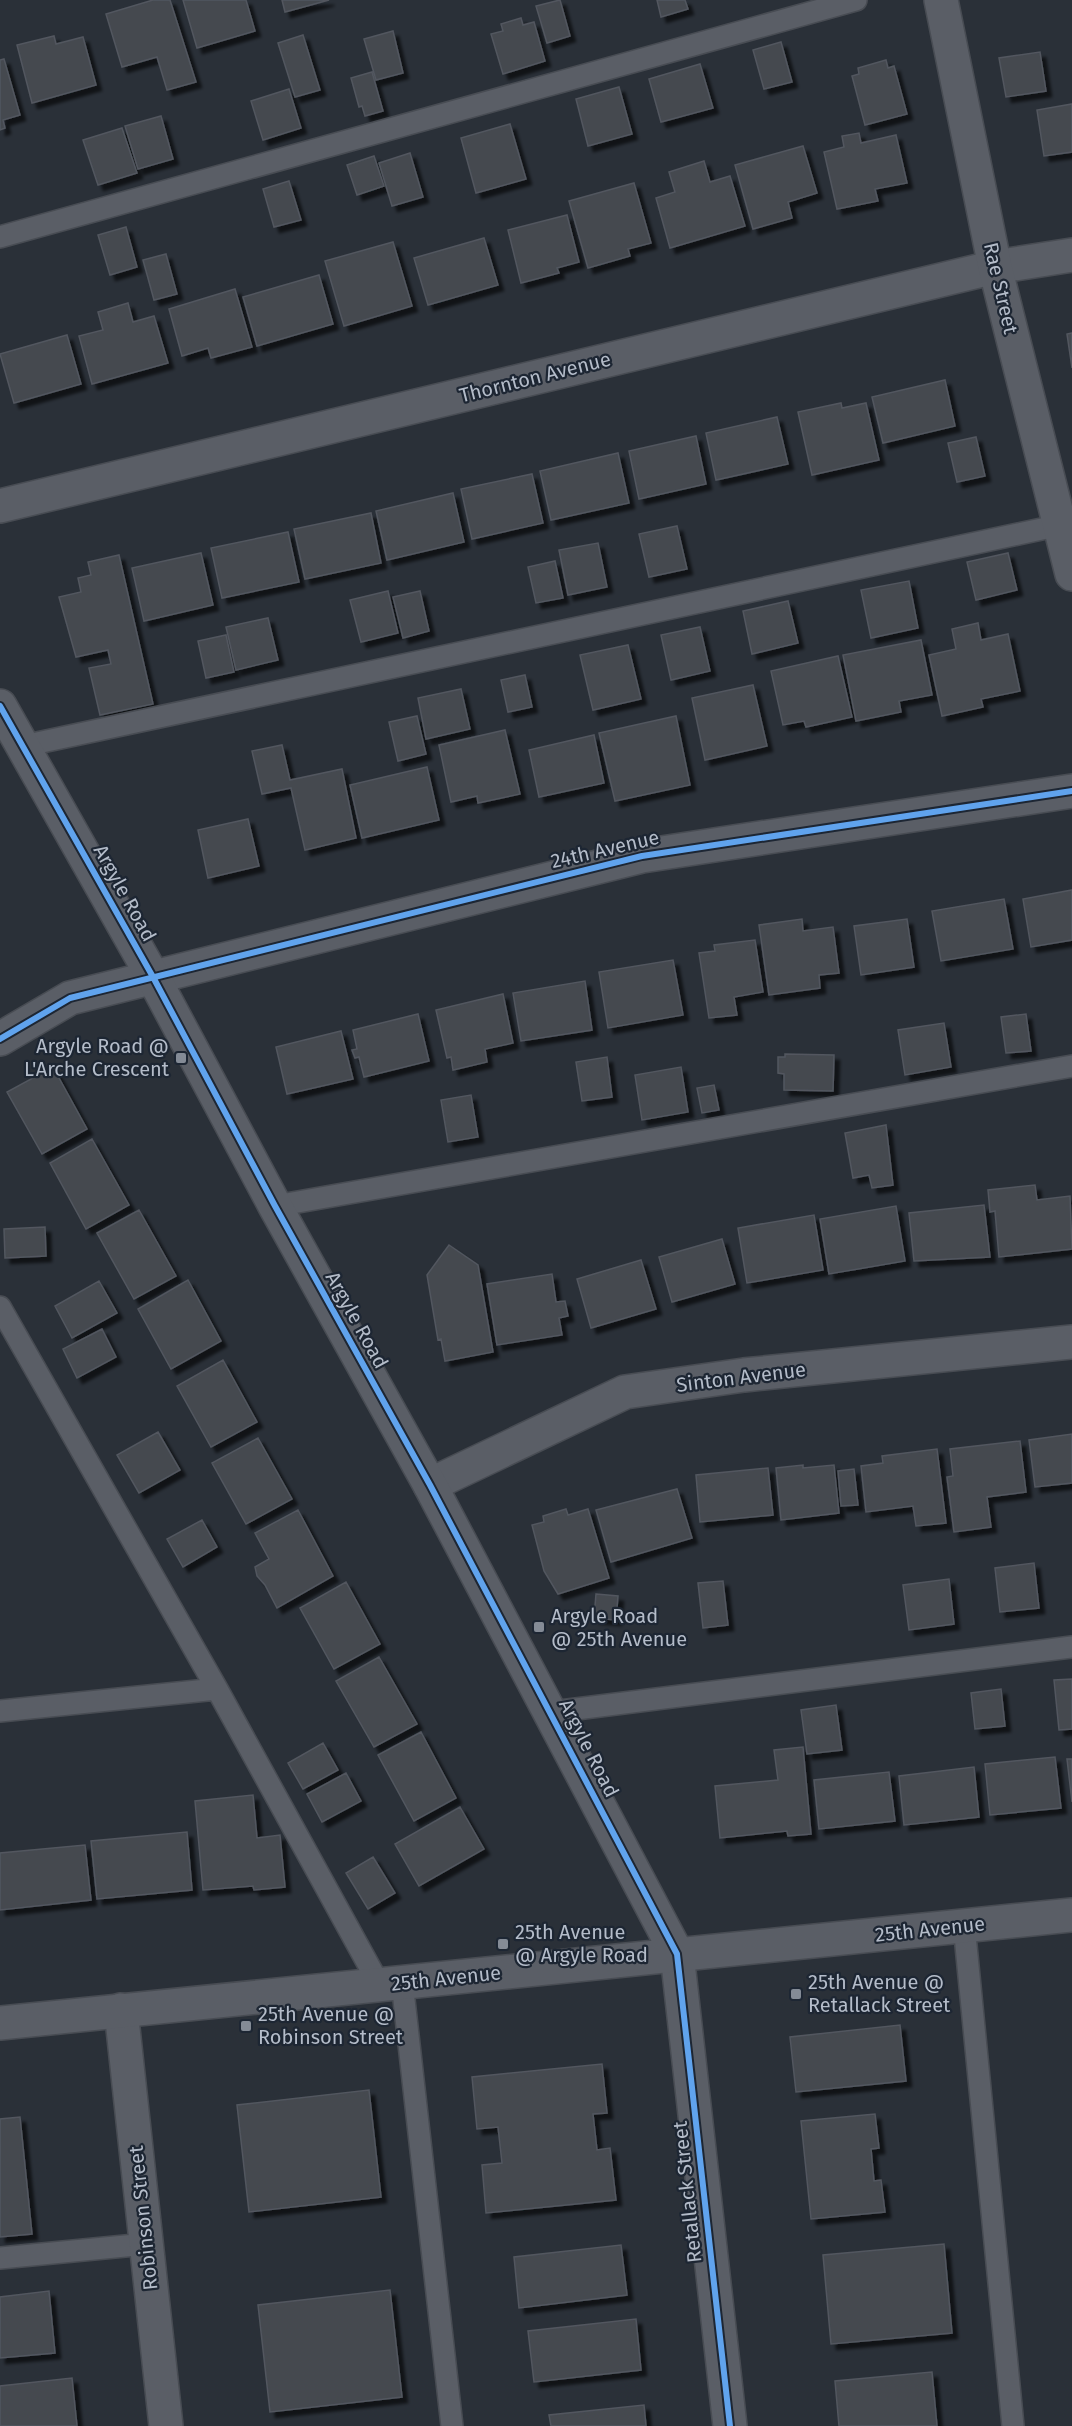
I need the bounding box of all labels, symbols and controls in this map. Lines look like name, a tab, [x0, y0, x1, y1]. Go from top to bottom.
street label: Rae Street	[979, 240, 1023, 337]
street label: Thornton Avenue	[457, 347, 613, 407]
street label: 24th Avenue	[548, 825, 662, 873]
street label: Argyle Road	[89, 840, 161, 946]
place label: Argyle Road @ L'Arche Crescent	[24, 1034, 170, 1081]
marker: Argyle Road @ L'Arche Crescent	[174, 1051, 188, 1065]
street label: Argyle Road	[321, 1267, 393, 1373]
street label: Sinton Avenue	[675, 1357, 807, 1397]
place label: Argyle Road @ 25th Avenue	[551, 1604, 687, 1651]
marker: Argyle Road @ 25th Avenue	[532, 1620, 546, 1634]
street label: Argyle Road	[554, 1695, 624, 1801]
street label: 25th Avenue	[874, 1911, 986, 1947]
place label: 25th Avenue @ Argyle Road	[515, 1920, 648, 1967]
marker: 25th Avenue @ Argyle Road	[496, 1937, 510, 1951]
street label: 25th Avenue	[390, 1960, 502, 1996]
place label: 25th Avenue @ Retallack Street	[808, 1970, 951, 2017]
marker: 25th Avenue @ Retallack Street	[789, 1987, 803, 2001]
place label: 25th Avenue @ Robinson Street	[258, 2002, 404, 2049]
marker: 25th Avenue @ Robinson Street	[239, 2019, 253, 2033]
street label: Retallack Street	[668, 2119, 706, 2264]
street label: Robinson Street	[123, 2144, 163, 2291]

